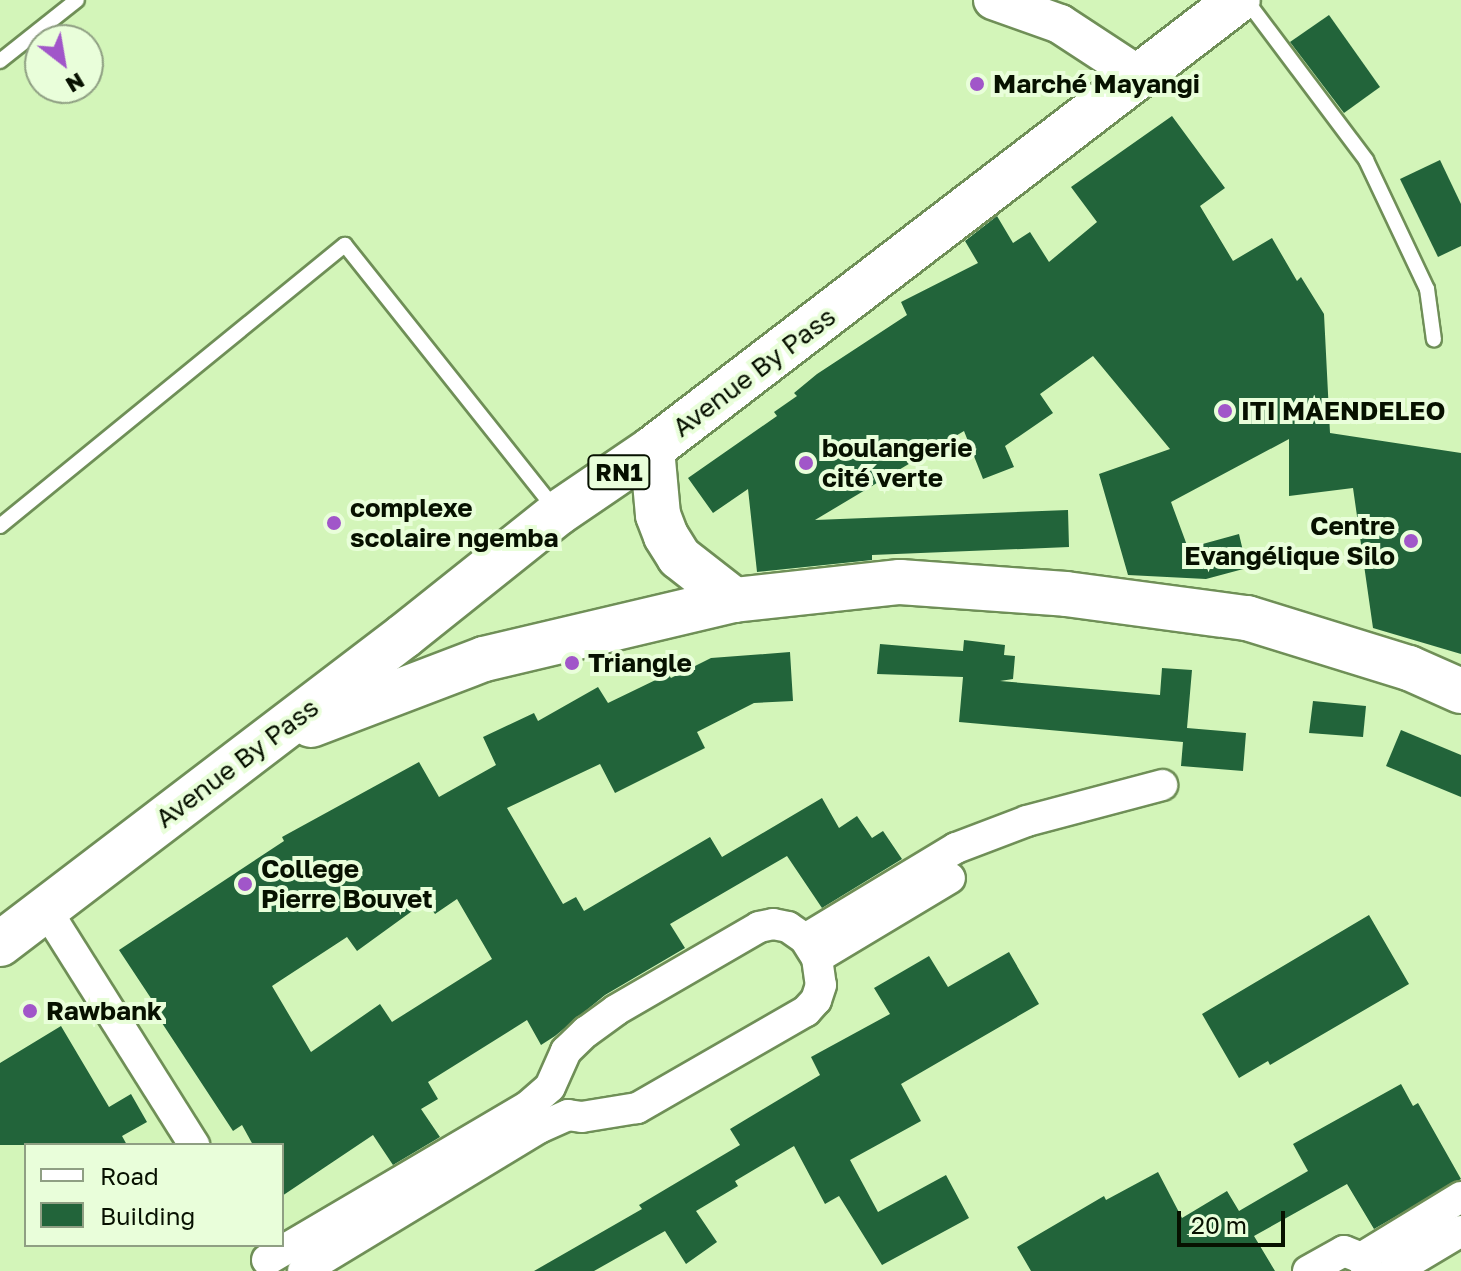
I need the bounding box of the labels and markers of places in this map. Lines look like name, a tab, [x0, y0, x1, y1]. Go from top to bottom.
place label: Marché Mayangi	[993, 68, 1200, 100]
marker: Marché Mayangi	[968, 75, 986, 93]
place label: ITI MAENDELEO	[1241, 395, 1445, 427]
marker: ITI MAENDELEO	[1216, 402, 1234, 420]
place label: boulangerie cité verte	[822, 432, 973, 494]
marker: boulangerie cité verte	[797, 454, 815, 472]
place label: complexe scolaire ngemba	[350, 492, 558, 554]
place label: Centre Evangélique Silo	[1184, 510, 1395, 572]
marker: complexe scolaire ngemba	[325, 514, 343, 532]
marker: Centre Evangélique Silo	[1402, 532, 1420, 550]
place label: Triangle	[588, 647, 692, 679]
marker: Triangle	[563, 654, 581, 672]
place label: College Pierre Bouvet	[261, 853, 433, 914]
marker: College Pierre Bouvet	[236, 875, 254, 893]
place label: Rawbank	[46, 995, 162, 1027]
marker: Rawbank	[21, 1002, 39, 1020]

